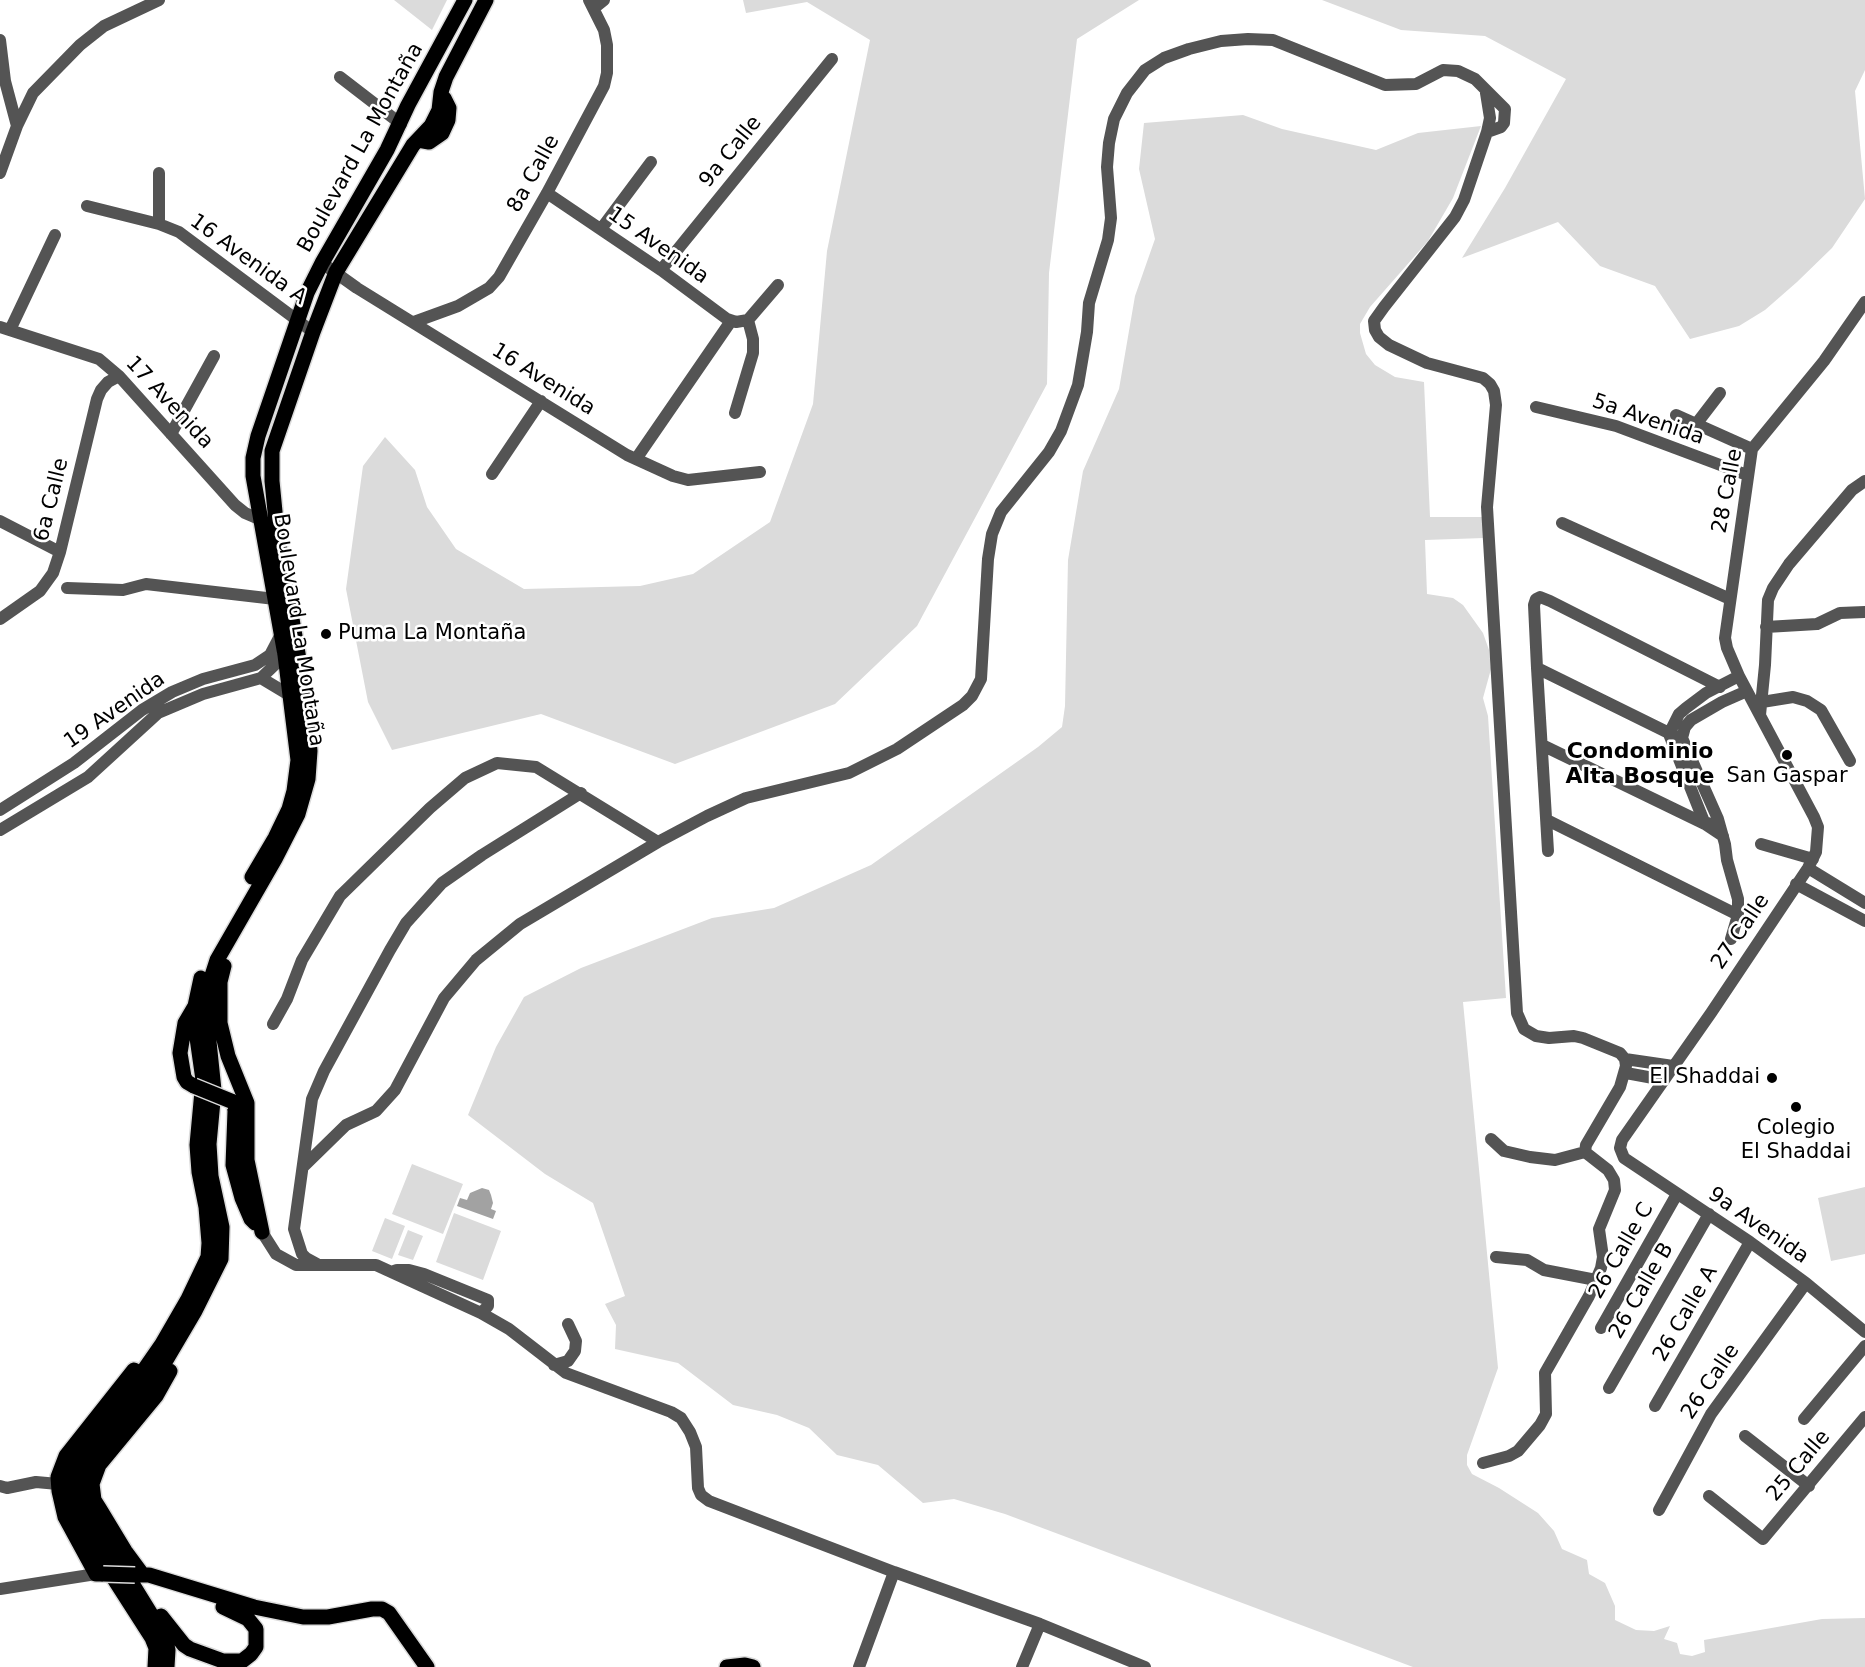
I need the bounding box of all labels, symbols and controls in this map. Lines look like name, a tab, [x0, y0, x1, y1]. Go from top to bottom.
street label: Boulevard La Montaña	[293, 39, 429, 257]
street label: 9a Calle	[694, 111, 768, 193]
street label: 8a Calle	[502, 131, 566, 217]
street label: 15 Avenida	[603, 202, 713, 290]
street label: 16 Avenida A	[185, 209, 311, 311]
street label: 16 Avenida	[487, 338, 599, 422]
street label: 17 Avenida	[120, 352, 218, 454]
street label: 5a Avenida	[1589, 389, 1707, 451]
street label: 28 Calle	[1707, 447, 1749, 535]
street label: 6a Calle	[29, 456, 75, 544]
street label: Boulevard La Montaña	[267, 512, 329, 748]
place label: Puma La Montaña	[338, 621, 526, 647]
marker: Puma La Montaña	[319, 627, 333, 641]
street label: 19 Avenida	[60, 667, 170, 755]
district label: Condominio Alta Bosque	[1566, 739, 1714, 790]
marker: San Gaspar	[1780, 748, 1794, 762]
place label: San Gaspar	[1726, 764, 1848, 790]
street label: 27 Calle	[1707, 890, 1775, 974]
place label: El Shaddai	[1649, 1065, 1760, 1091]
marker: El Shaddai	[1765, 1071, 1779, 1085]
marker: Colegio El Shaddai	[1789, 1100, 1803, 1114]
place label: Colegio El Shaddai	[1741, 1116, 1851, 1166]
street label: 9a Avenida	[1703, 1182, 1813, 1270]
street label: 26 Calle C	[1584, 1198, 1660, 1304]
street label: 26 Calle B	[1604, 1239, 1680, 1343]
street label: 26 Calle A	[1648, 1262, 1724, 1366]
street label: 26 Calle	[1677, 1340, 1745, 1424]
street label: 25 Calle	[1762, 1425, 1836, 1507]

